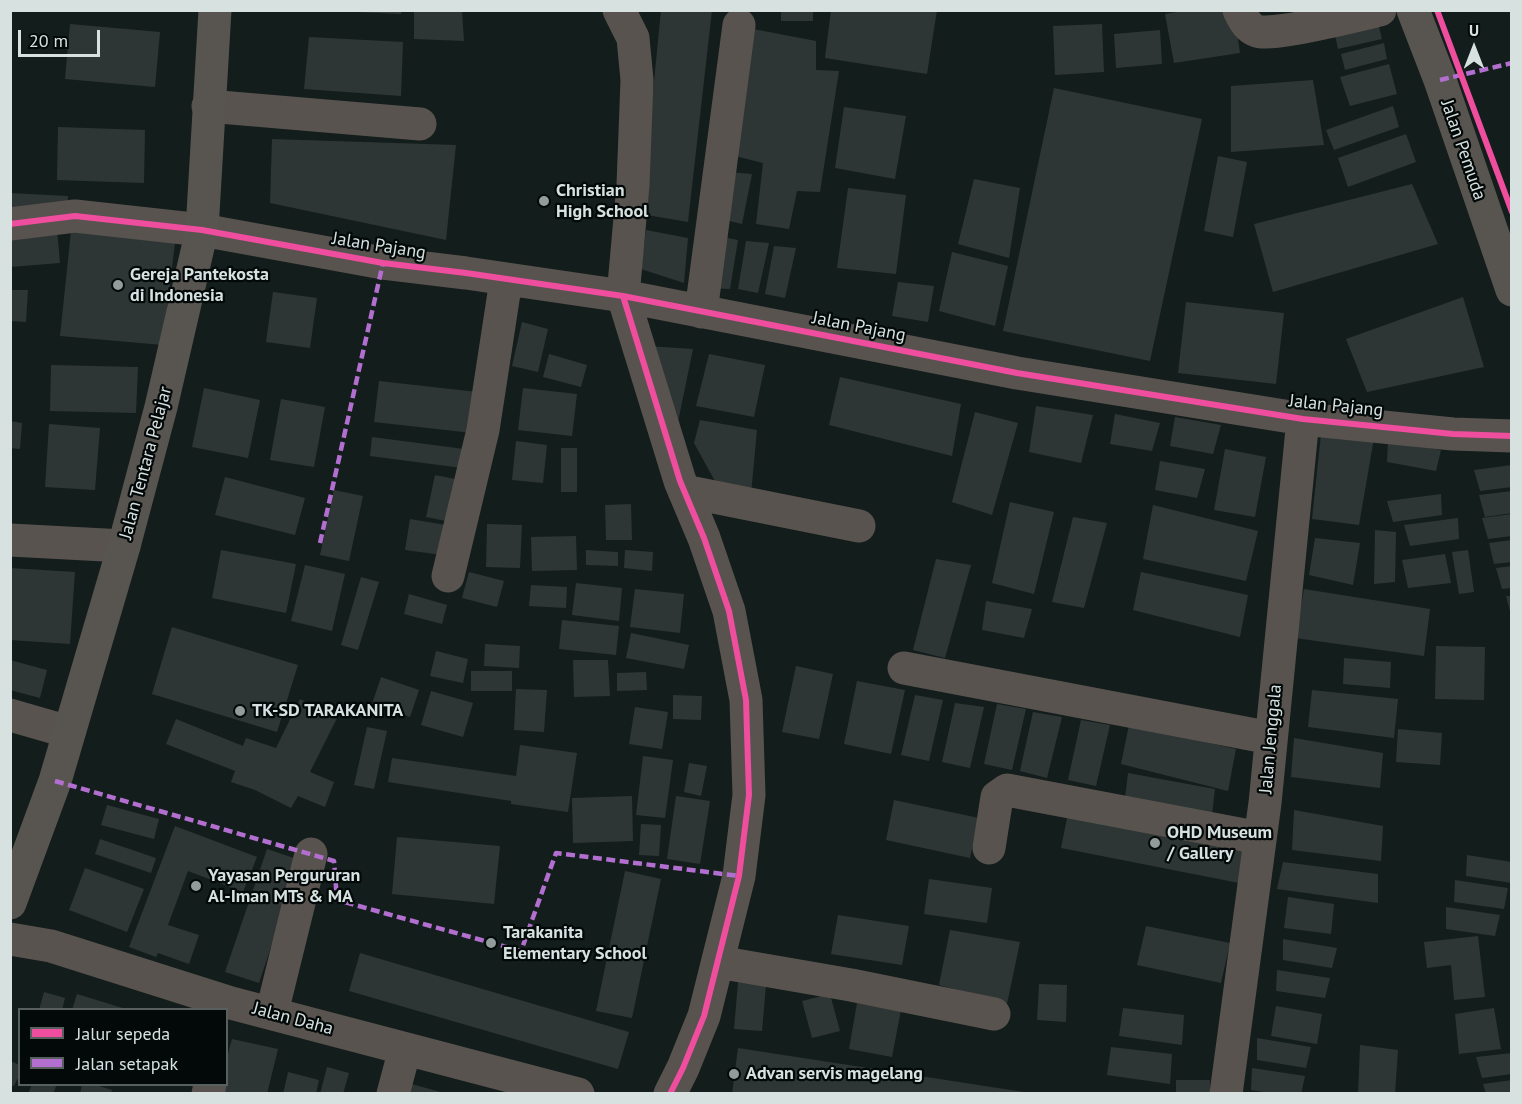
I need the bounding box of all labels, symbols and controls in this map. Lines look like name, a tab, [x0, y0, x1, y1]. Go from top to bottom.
scale bar	[21, 18, 104, 56]
north arrow	[1444, 18, 1504, 78]
text: U	[1469, 20, 1479, 40]
text: 20 m	[29, 29, 68, 52]
street label: Jalan Pemuda	[1436, 97, 1490, 203]
place label: Christian High School	[556, 180, 648, 222]
marker: Christian High School	[537, 194, 551, 208]
street label: Jalan Pajang	[331, 228, 427, 264]
place label: Gereja Pantekosta di Indonesia	[130, 264, 269, 306]
marker: Gereja Pantekosta di Indonesia	[111, 278, 125, 292]
street label: Jalan Pajang	[811, 307, 907, 347]
street label: Jalan Tentara Pelajar	[115, 384, 177, 542]
street label: Jalan Pajang	[1288, 390, 1384, 422]
street label: Jalan Jenggala	[1255, 683, 1287, 795]
place label: TK-SD TARAKANITA	[252, 700, 403, 722]
marker: TK-SD TARAKANITA	[233, 704, 247, 718]
place label: OHD Museum / Gallery	[1167, 822, 1272, 864]
marker: OHD Museum / Gallery	[1148, 836, 1162, 850]
place label: Yayasan Pergururan Al-Iman MTs & MA	[208, 865, 360, 908]
marker: Yayasan Pergururan Al-Iman MTs & MA	[189, 879, 203, 893]
place label: Tarakanita Elementary School	[503, 922, 647, 964]
marker: Tarakanita Elementary School	[484, 936, 498, 950]
street label: Jalan Daha	[250, 998, 336, 1040]
legend	[18, 1008, 228, 1086]
text: Jalur sepeda	[76, 1022, 170, 1045]
text: Jalan setapak	[76, 1052, 178, 1075]
place label: Advan servis magelang	[746, 1063, 923, 1085]
marker: Advan servis magelang	[727, 1067, 741, 1081]

